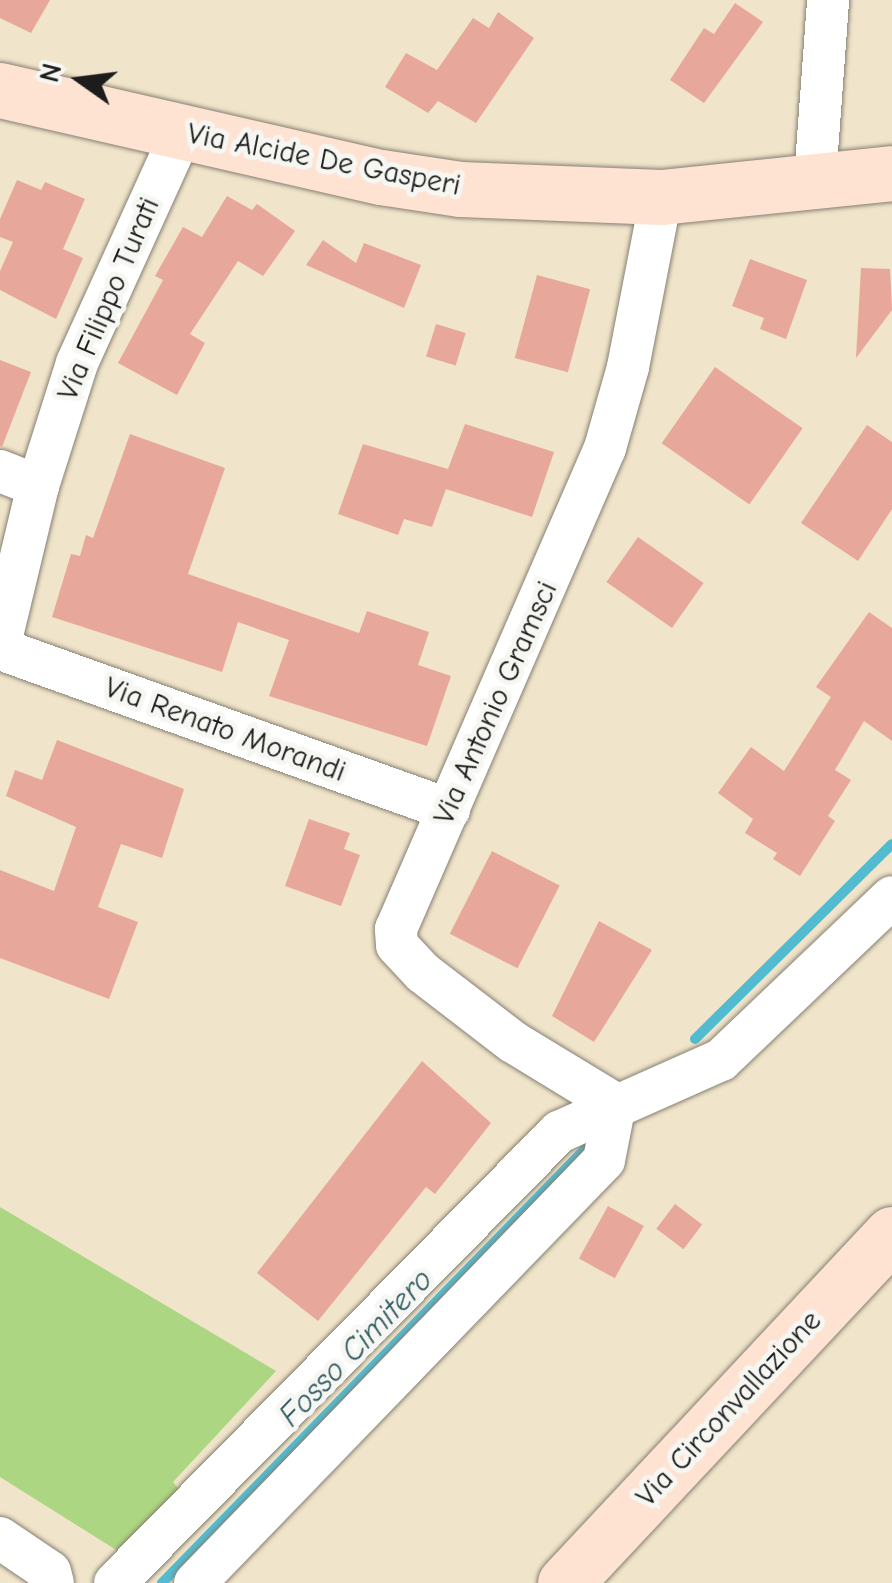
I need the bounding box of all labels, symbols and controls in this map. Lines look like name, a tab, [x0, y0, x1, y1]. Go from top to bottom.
north arrow	[30, 30, 130, 130]
text: N	[33, 60, 69, 85]
street label: Via Alcide De Gasperi	[184, 116, 464, 204]
street label: Via Filippo Turati	[50, 192, 168, 406]
street label: Via Antonio Gramsci	[426, 576, 566, 830]
street label: Via Renato Morandi	[100, 670, 350, 790]
water label: Fosso Cimitero	[271, 1261, 441, 1435]
street label: Via Circonvallazione	[629, 1304, 829, 1514]

